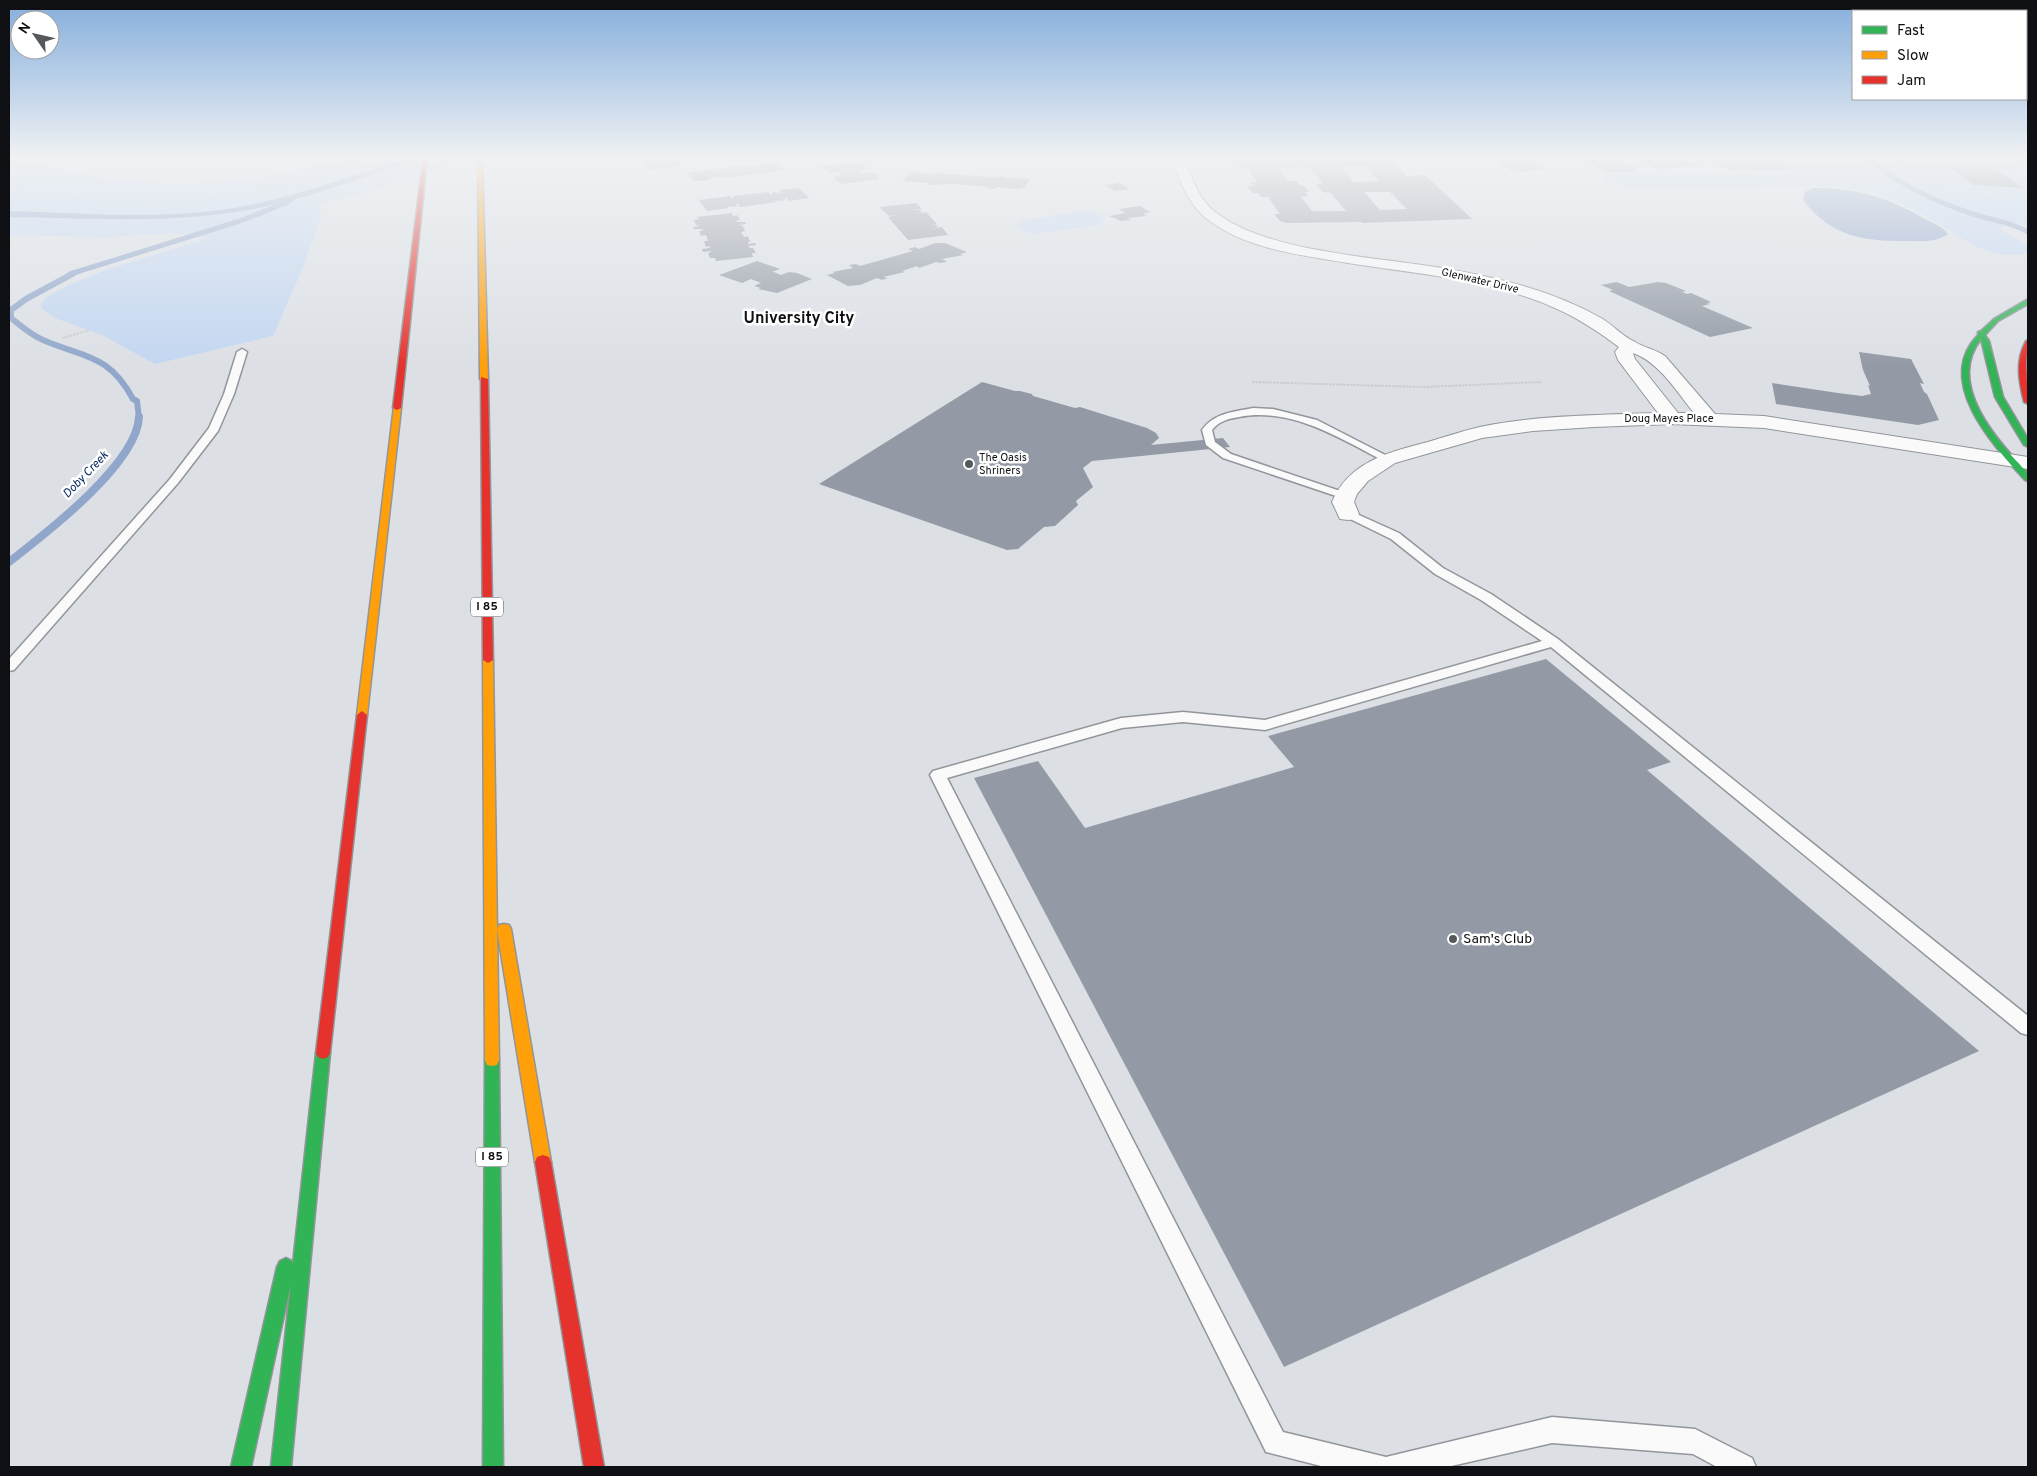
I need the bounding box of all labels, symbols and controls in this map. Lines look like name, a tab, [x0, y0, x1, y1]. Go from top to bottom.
north arrow	[10, 10, 60, 60]
legend	[1852, 10, 2027, 100]
text: N	[16, 20, 35, 37]
text: Fast	[1897, 22, 1925, 41]
text: Slow	[1897, 47, 1929, 66]
text: Jam	[1897, 72, 1926, 91]
street label: Glenwater Drive	[1440, 265, 1520, 297]
district label: University City	[744, 309, 854, 329]
street label: Doug Mayes Place	[1624, 412, 1714, 426]
water label: Doby Creek	[60, 447, 113, 502]
place label: The Oasis Shriners	[979, 451, 1027, 478]
marker: The Oasis Shriners	[963, 458, 975, 470]
road number: I 85	[471, 598, 503, 616]
place label: Sam's Club	[1463, 931, 1532, 948]
marker: Sam's Club	[1447, 933, 1459, 945]
road number: I 85	[476, 1148, 508, 1166]

